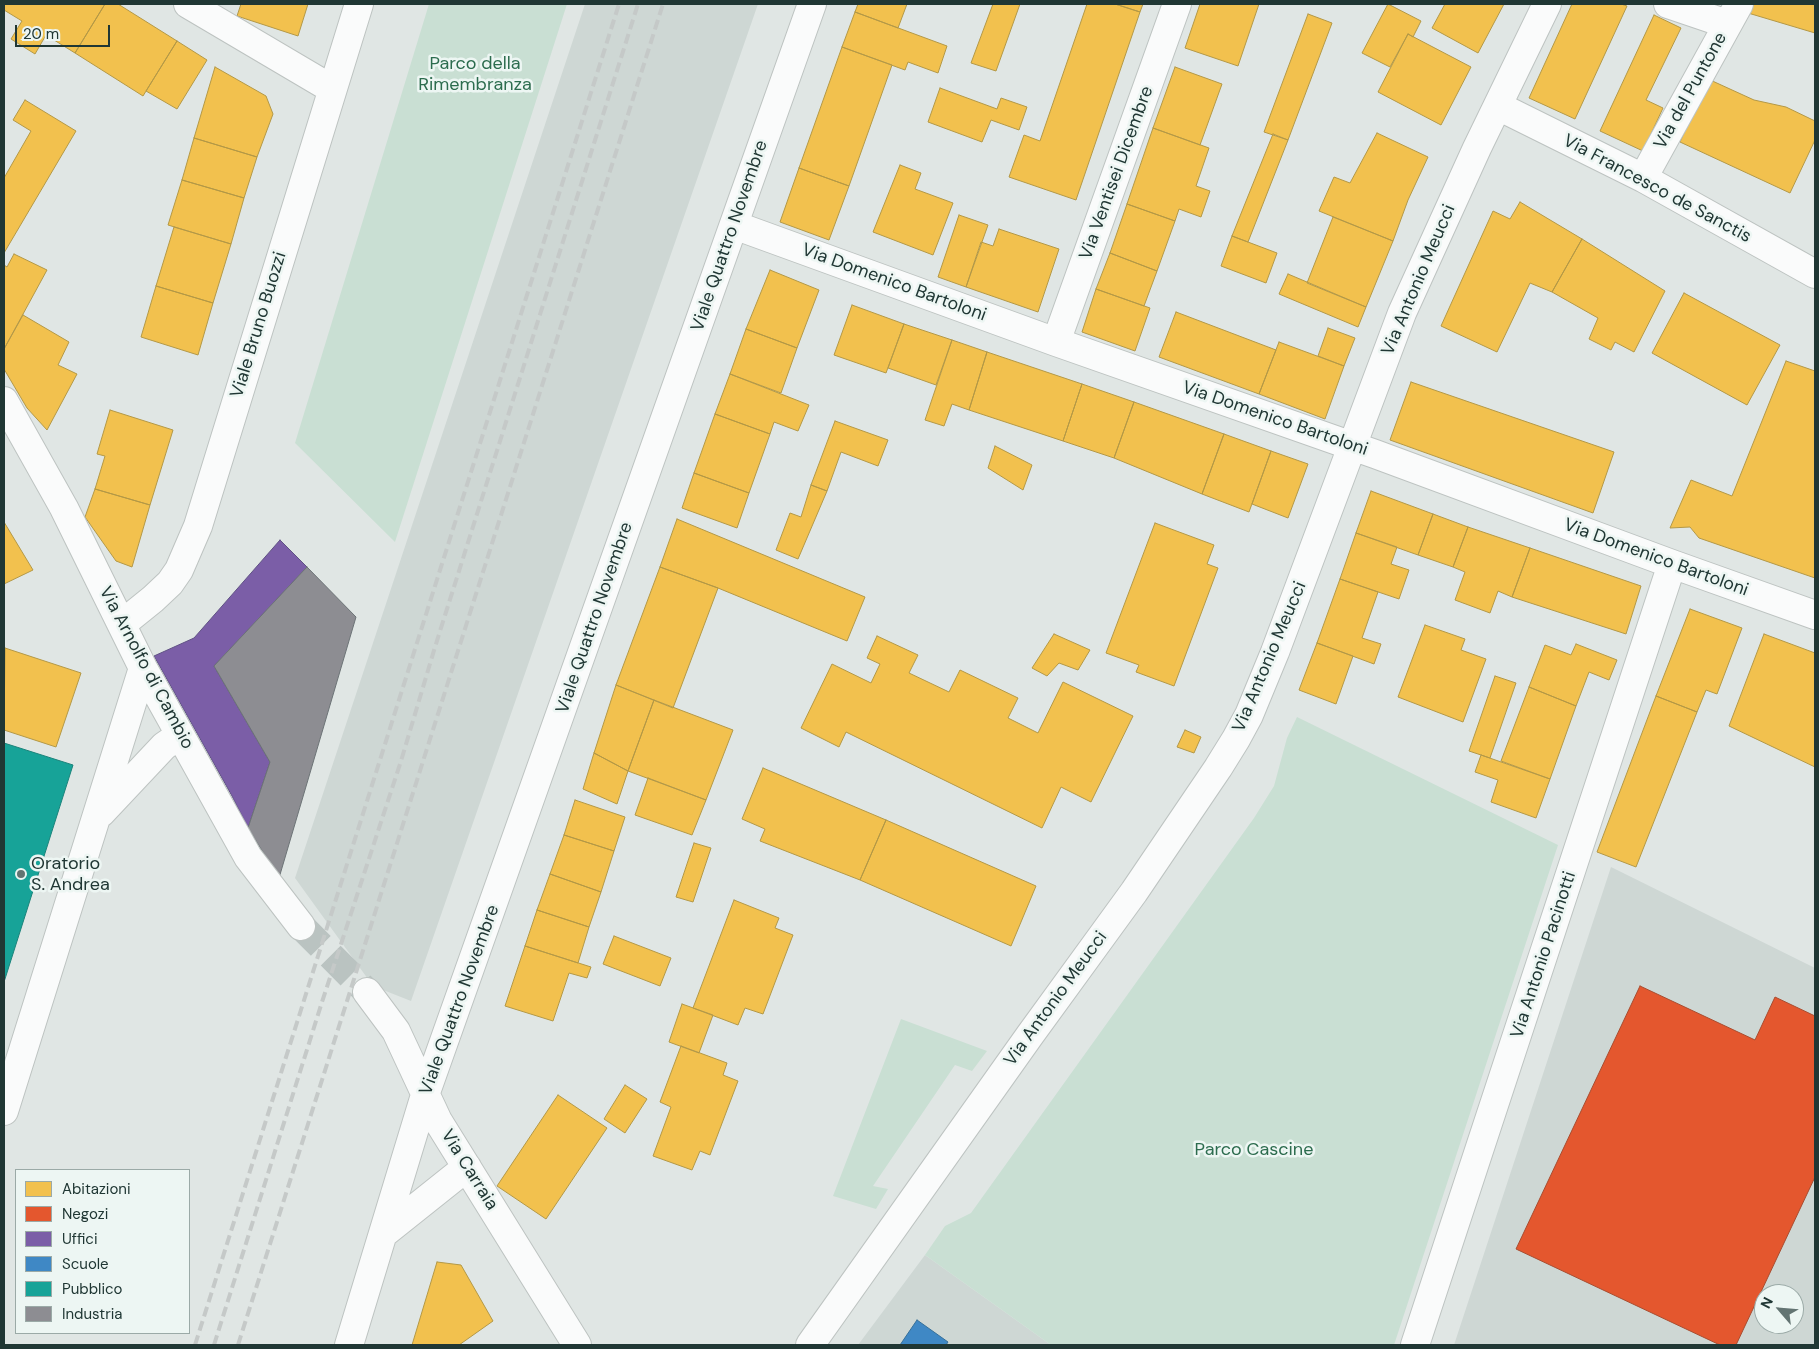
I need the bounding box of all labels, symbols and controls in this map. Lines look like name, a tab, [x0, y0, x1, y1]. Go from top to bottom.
scale bar	[18, 15, 112, 47]
text: 20 m	[23, 24, 59, 44]
street label: Via del Puntone	[1650, 29, 1732, 153]
park label: Parco della Rimembranza	[418, 53, 532, 96]
street label: Via Ventisei Dicembre	[1076, 83, 1158, 263]
street label: Via Francesco de Sanctis	[1559, 130, 1755, 248]
street label: Viale Quattro Novembre	[687, 138, 773, 334]
street label: Via Antonio Meucci	[1378, 201, 1460, 359]
street label: Via Domenico Bartoloni	[799, 240, 989, 326]
street label: Viale Bruno Buozzi	[227, 249, 291, 401]
street label: Via Domenico Bartoloni	[1179, 377, 1371, 461]
street label: Via Domenico Bartoloni	[1561, 515, 1751, 601]
street label: Viale Quattro Novembre	[552, 520, 638, 716]
street label: Via Antonio Meucci	[1229, 578, 1311, 736]
street label: Via Arnolfo di Cambio	[94, 583, 198, 753]
place label: Oratorio S. Andrea	[31, 853, 110, 896]
marker: Oratorio S. Andrea	[15, 868, 27, 880]
street label: Via Antonio Pacinotti	[1507, 869, 1581, 1041]
street label: Viale Quattro Novembre	[416, 902, 504, 1098]
street label: Via Antonio Meucci	[1000, 927, 1112, 1071]
street label: Via Carraia	[436, 1126, 502, 1214]
park label: Parco Cascine	[1195, 1139, 1313, 1161]
legend	[15, 1169, 190, 1334]
text: Abitazioni	[62, 1179, 131, 1199]
text: Negozi	[62, 1204, 108, 1224]
text: Uffici	[62, 1229, 98, 1249]
text: Scuole	[62, 1254, 109, 1274]
text: Pubblico	[62, 1279, 123, 1299]
north arrow	[1754, 1284, 1804, 1334]
text: N	[1756, 1294, 1777, 1311]
text: Industria	[62, 1304, 123, 1324]

